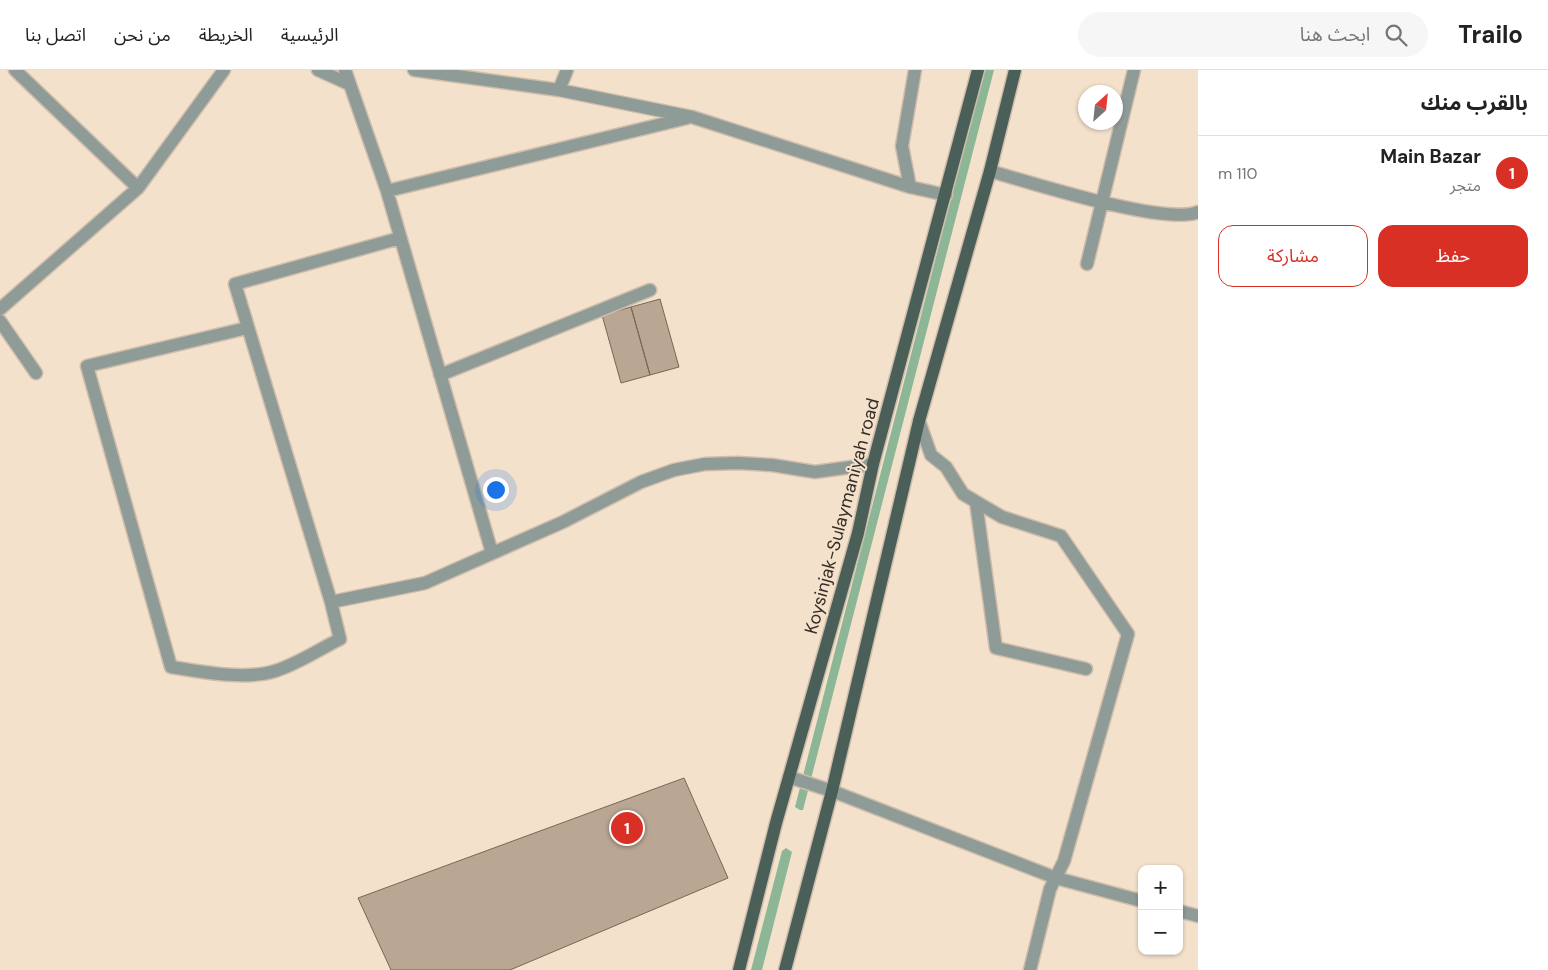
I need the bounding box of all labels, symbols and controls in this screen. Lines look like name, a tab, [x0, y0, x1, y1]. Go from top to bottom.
search box	[1078, 12, 1428, 57]
text: Trailo	[1458, 19, 1523, 50]
icon: search	[1382, 21, 1410, 49]
text: ابحث هنا	[1300, 22, 1370, 47]
text: اتصل بنا	[25, 23, 86, 47]
text: من نحن	[114, 23, 171, 47]
text: الخريطة	[199, 23, 253, 47]
text: الرئيسية	[281, 23, 339, 47]
north arrow	[1078, 85, 1123, 130]
text: بالقرب منك	[1421, 89, 1528, 117]
text: Main Bazar	[1380, 144, 1481, 169]
text: 110 m	[1218, 163, 1257, 184]
text: 1	[1509, 163, 1515, 184]
text: متجر	[1450, 175, 1481, 196]
button: مشاركة	[1218, 225, 1368, 287]
button: حفظ	[1378, 225, 1528, 287]
street label: Koysinjak-Sulaymaniyah road	[799, 395, 885, 637]
your location	[483, 477, 509, 503]
pin: 1	[611, 809, 643, 847]
map controls	[1138, 865, 1183, 955]
button: +	[1138, 865, 1183, 910]
button: −	[1138, 910, 1183, 955]

